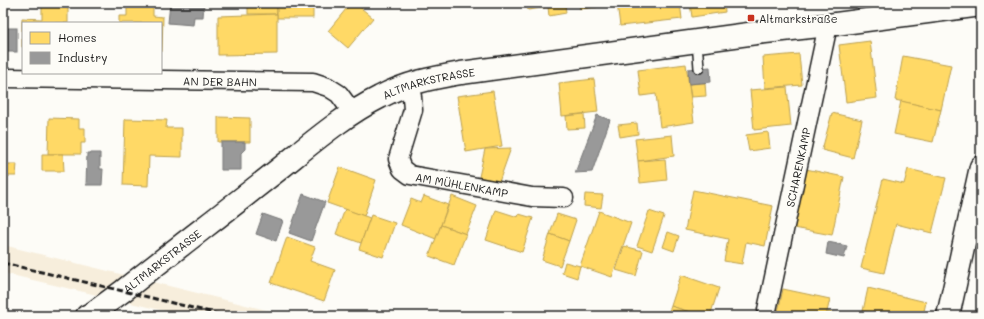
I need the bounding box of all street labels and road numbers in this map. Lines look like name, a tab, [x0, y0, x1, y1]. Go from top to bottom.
street label: ALTMARKSTRASSE	[379, 64, 476, 102]
street label: AN DER BAHN	[183, 73, 257, 89]
street label: SCHARENKAMP	[782, 126, 813, 208]
street label: AM MÜHLENKAMP	[414, 169, 510, 200]
street label: ALTMARKSTRASSE	[119, 225, 204, 296]

